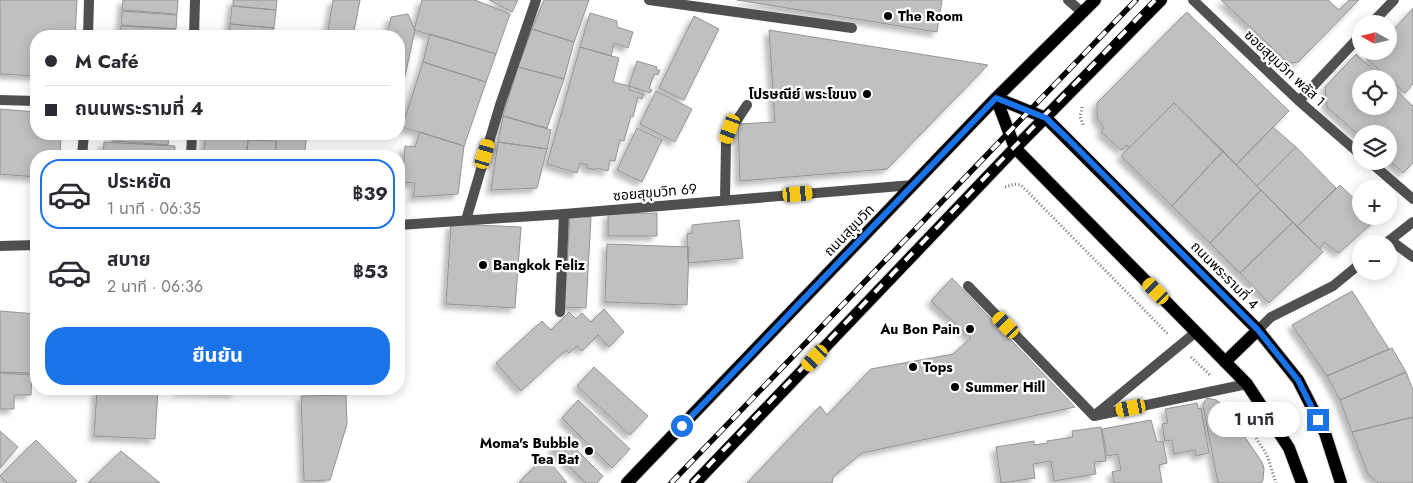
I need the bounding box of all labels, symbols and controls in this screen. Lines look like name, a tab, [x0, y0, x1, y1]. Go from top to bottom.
place label: The Room	[898, 6, 963, 26]
marker: The Room	[882, 10, 894, 22]
north arrow	[1352, 15, 1398, 60]
map controls	[1352, 15, 1397, 280]
street label: ซอยสุขุมวิท พลัส 1	[1240, 25, 1330, 111]
text: M Café	[75, 48, 139, 75]
button: locate	[1352, 70, 1397, 115]
place label: โปรษณีย์ พระโขนง	[748, 84, 857, 104]
marker: โปรษณีย์ พระโขนง	[861, 88, 873, 100]
text: ถนนพระรามที่ 4	[75, 95, 203, 122]
car	[717, 112, 742, 146]
button: layers	[1352, 125, 1397, 170]
car	[473, 137, 496, 171]
text: ประหยัด	[107, 168, 171, 195]
icon: car	[47, 172, 92, 217]
street label: ซอยสุขุมวิท 69	[612, 178, 698, 206]
text: ฿39	[352, 180, 388, 207]
button: +	[1352, 180, 1397, 225]
car	[782, 185, 813, 203]
text: 1 นาที · 06:35	[107, 197, 201, 220]
street label: ถนนสุขุมวิท	[819, 200, 879, 260]
button: −	[1352, 235, 1397, 280]
street label: ถนนพระรามที่ 4	[1187, 237, 1263, 313]
text: สบาย	[107, 246, 151, 273]
icon: car	[47, 250, 92, 295]
place label: Bangkok Feliz	[493, 255, 586, 275]
text: ฿53	[353, 258, 388, 285]
marker: Bangkok Feliz	[477, 259, 489, 271]
text: 2 นาที · 06:36	[107, 275, 203, 298]
car	[1140, 275, 1171, 307]
car	[990, 309, 1021, 341]
place label: Au Bon Pain	[879, 319, 960, 339]
marker: Au Bon Pain	[964, 323, 976, 335]
button: ยืนยัน	[45, 327, 390, 385]
car	[799, 342, 830, 374]
place label: Tops	[923, 357, 953, 377]
marker: Tops	[907, 361, 919, 373]
place label: Summer Hill	[965, 377, 1045, 397]
marker: Summer Hill	[949, 381, 961, 393]
car	[1114, 398, 1147, 418]
callout: 1 นาที	[1208, 402, 1300, 438]
text: 1 นาที	[1234, 408, 1274, 431]
route end	[1307, 409, 1329, 431]
route start	[671, 415, 693, 437]
place label: Moma's Bubble Tea Bat	[480, 433, 580, 469]
marker: Moma's Bubble Tea Bat	[583, 445, 595, 457]

